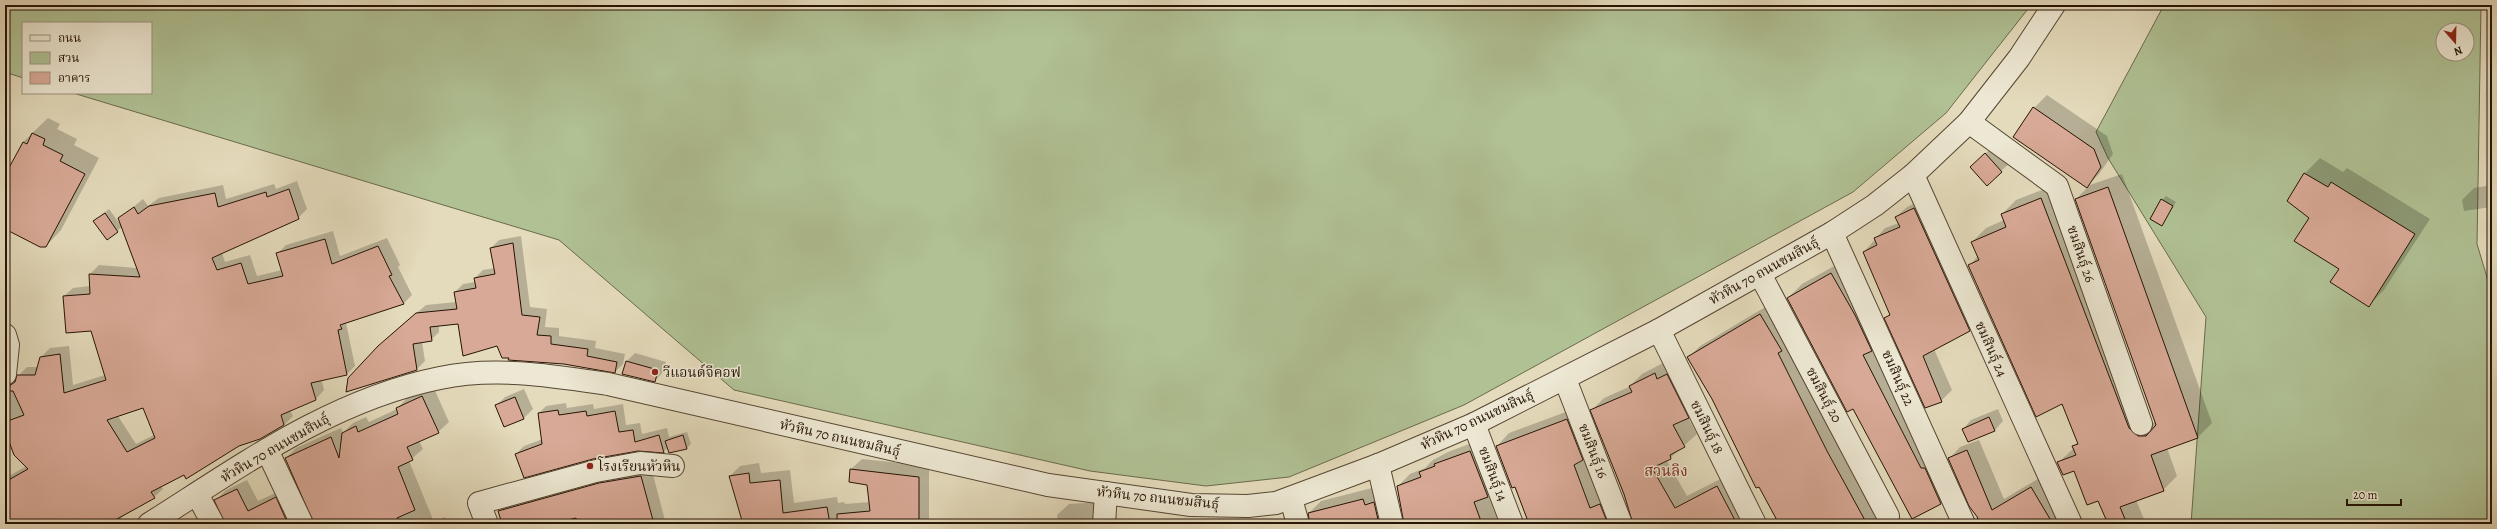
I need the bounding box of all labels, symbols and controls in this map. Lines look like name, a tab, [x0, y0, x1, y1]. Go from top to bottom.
legend	[22, 22, 152, 94]
north arrow	[2435, 22, 2475, 62]
text: ถนน	[58, 30, 81, 46]
text: N	[2452, 43, 2465, 59]
text: สวน	[58, 50, 80, 66]
text: อาคาร	[58, 70, 90, 86]
street label: ชมสินธุ์ 26	[2062, 223, 2100, 285]
street label: หัวหิน 70 ถนนชมสินธุ์	[1706, 233, 1823, 309]
street label: ชมสินธุ์ 24	[1970, 318, 2012, 380]
street label: ชมสินธุ์ 22	[1877, 347, 1919, 409]
place label: วีแอนด์จีคอฟ	[663, 363, 741, 382]
street label: ชมสินธุ์ 20	[1802, 364, 1846, 426]
marker: วีแอนด์จีคอฟ	[650, 367, 660, 377]
street label: หัวหิน 70 ถนนชมสินธุ์	[1417, 385, 1537, 455]
street label: ชมสินธุ์ 18	[1686, 397, 1728, 457]
street label: หัวหิน 70 ถนนชมสินธุ์	[217, 409, 333, 487]
street label: หัวหิน 70 ถนนชมสินธุ์	[778, 415, 902, 461]
street label: ชมสินธุ์ 16	[1574, 421, 1612, 481]
street label: ชมสินธุ์ 14	[1474, 444, 1512, 504]
place label: โรงเรียนหัวหิน	[597, 456, 681, 476]
marker: โรงเรียนหัวหิน	[585, 461, 595, 471]
district label: สวนลิง	[1644, 461, 1688, 481]
scale bar	[2347, 481, 2401, 507]
street label: หัวหิน 70 ถนนชมสินธุ์	[1096, 482, 1221, 514]
text: 20 m	[2353, 487, 2377, 503]

